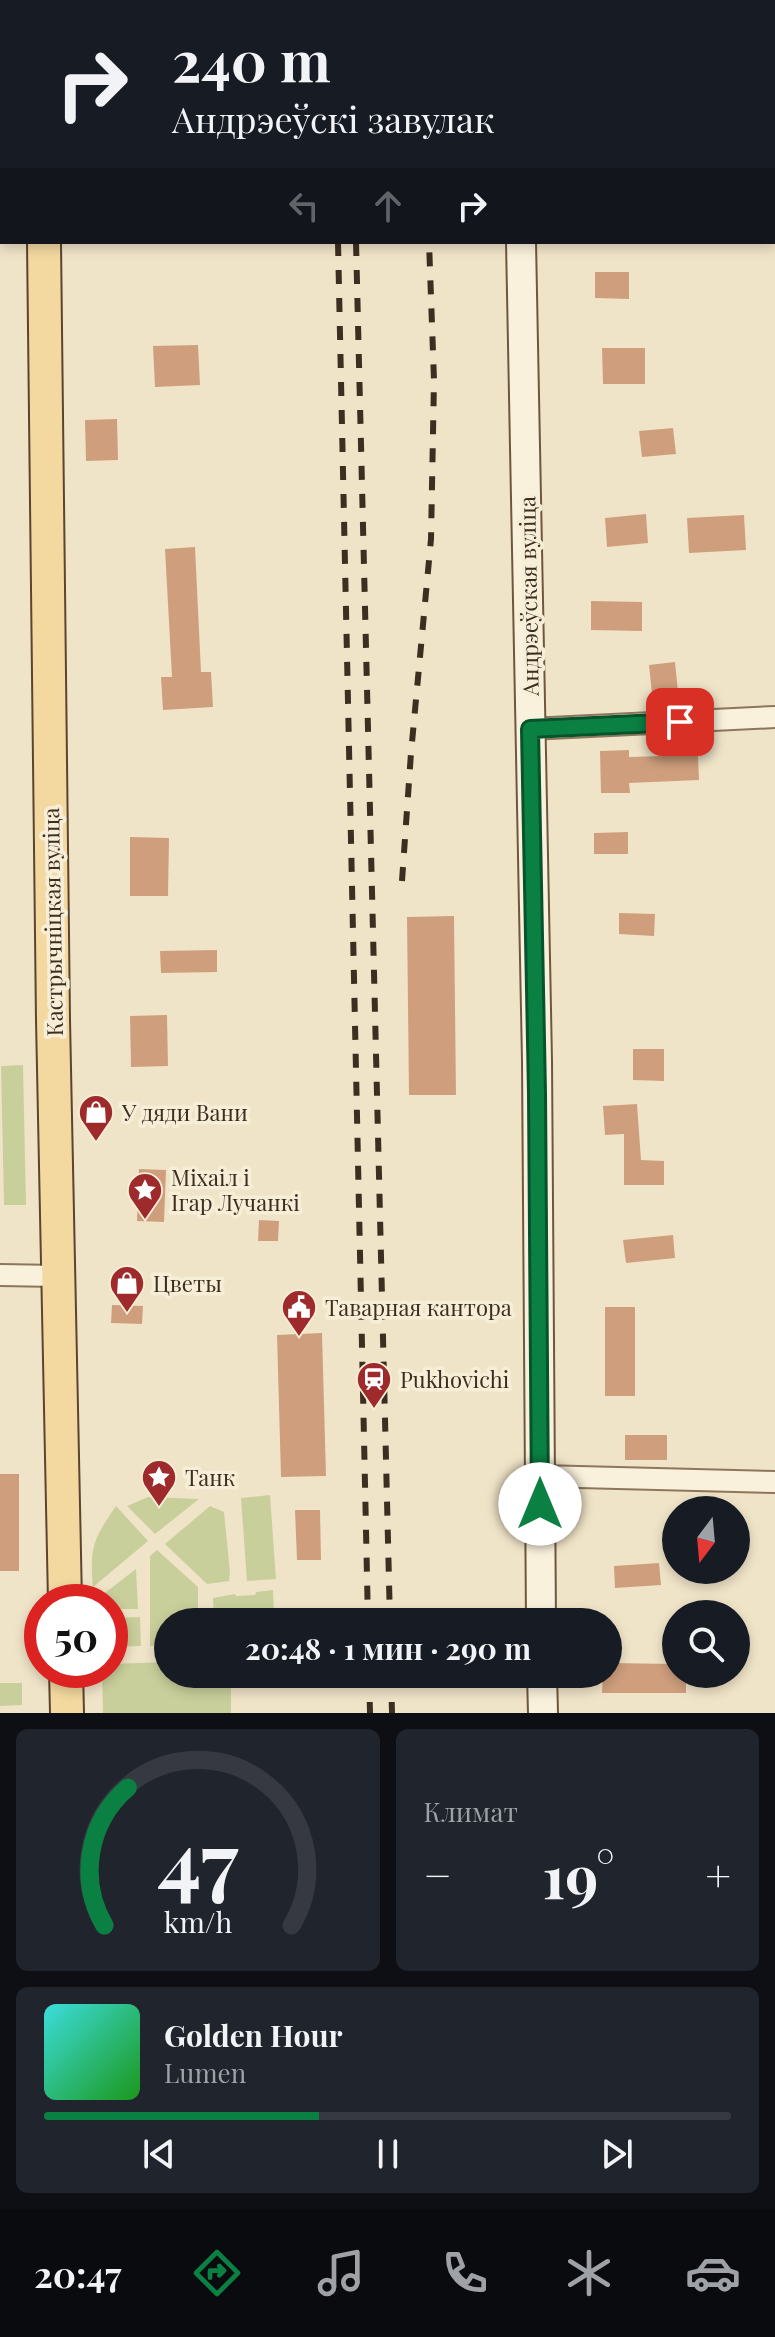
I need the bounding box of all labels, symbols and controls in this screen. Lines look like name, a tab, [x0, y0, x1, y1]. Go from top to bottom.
text: 240 m	[172, 22, 331, 97]
icon: right	[40, 32, 144, 136]
text: Андрэеўскі завулак	[172, 94, 495, 142]
icon: left	[282, 184, 326, 228]
icon: ahead	[366, 184, 410, 228]
icon: right	[450, 184, 494, 228]
street label: Андрэеўская вуліца	[511, 496, 545, 697]
pin	[646, 688, 714, 756]
icon: arrive	[658, 700, 702, 744]
street label: Кастрычніцкая вуліца	[35, 807, 69, 1037]
shop icon: У дяди Вани	[77, 1093, 115, 1143]
place label: У дяди Вани	[121, 1097, 248, 1127]
place label: Міхаіл і Ігар Лучанкі	[171, 1162, 300, 1217]
place icon: Міхаіл і Ігар Лучанкі	[126, 1171, 164, 1221]
shop icon: Цветы	[108, 1264, 146, 1314]
place label: Цветы	[153, 1268, 222, 1298]
public building icon: Таварная кантора	[280, 1288, 318, 1338]
place label: Таварная кантора	[325, 1292, 512, 1322]
station icon: Pukhovichi	[355, 1360, 393, 1410]
place label: Pukhovichi	[400, 1364, 509, 1394]
place icon: Танк	[140, 1458, 178, 1508]
place label: Танк	[185, 1462, 236, 1492]
position arrow	[498, 1462, 582, 1546]
north arrow	[662, 1496, 750, 1584]
map controls	[662, 1496, 750, 1688]
speed limit sign: 50	[24, 1584, 128, 1688]
button: search	[662, 1600, 750, 1688]
text: 20:48 · 1 мин · 290 m	[245, 1628, 531, 1668]
text: Климат	[424, 1794, 518, 1829]
text: 47	[157, 1802, 238, 1913]
text: 19°	[542, 1834, 615, 1914]
text: −	[424, 1844, 452, 1903]
text: +	[705, 1844, 731, 1903]
text: km/h	[163, 1902, 232, 1940]
text: Golden Hour	[164, 2015, 343, 2055]
text: Lumen	[164, 2055, 246, 2090]
icon: previous	[137, 2132, 181, 2176]
icon: pause	[366, 2132, 410, 2176]
icon: next	[595, 2132, 639, 2176]
icon: directions	[189, 2245, 245, 2301]
icon: music	[313, 2245, 369, 2301]
icon: phone	[437, 2245, 493, 2301]
icon: climate	[561, 2245, 617, 2301]
icon: car	[685, 2245, 741, 2301]
text: 20:47	[34, 2249, 121, 2297]

